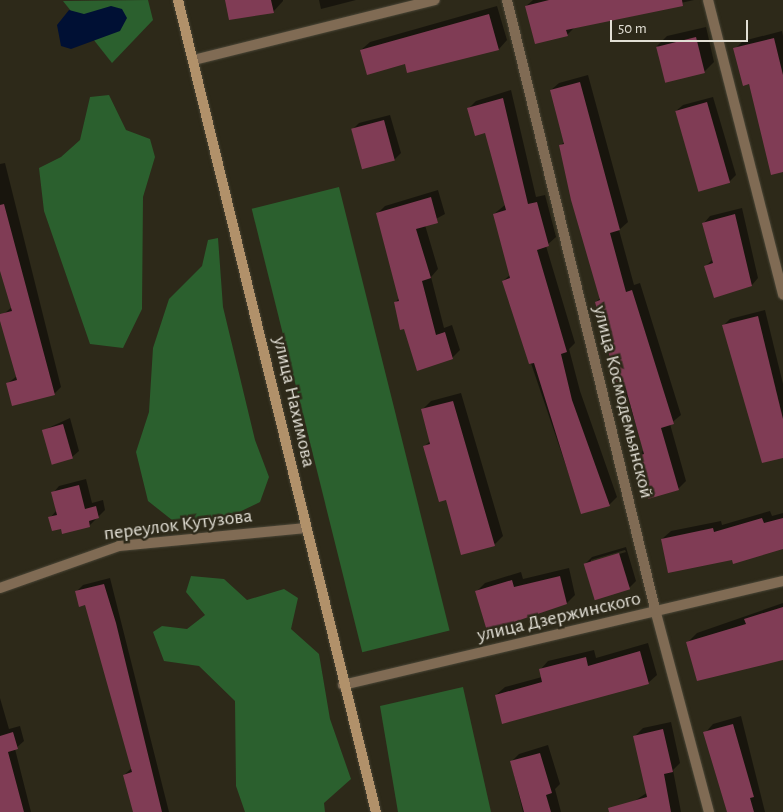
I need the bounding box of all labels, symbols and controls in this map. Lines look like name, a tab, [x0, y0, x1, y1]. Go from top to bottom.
scale bar	[613, 10, 750, 42]
text: 50 m	[618, 21, 647, 36]
street label: улица Космодемьянской	[587, 303, 659, 501]
street label: улица Нахимова	[267, 334, 321, 470]
street label: переулок Кутузова	[102, 504, 254, 546]
street label: улица Дзержинского	[475, 586, 643, 648]

